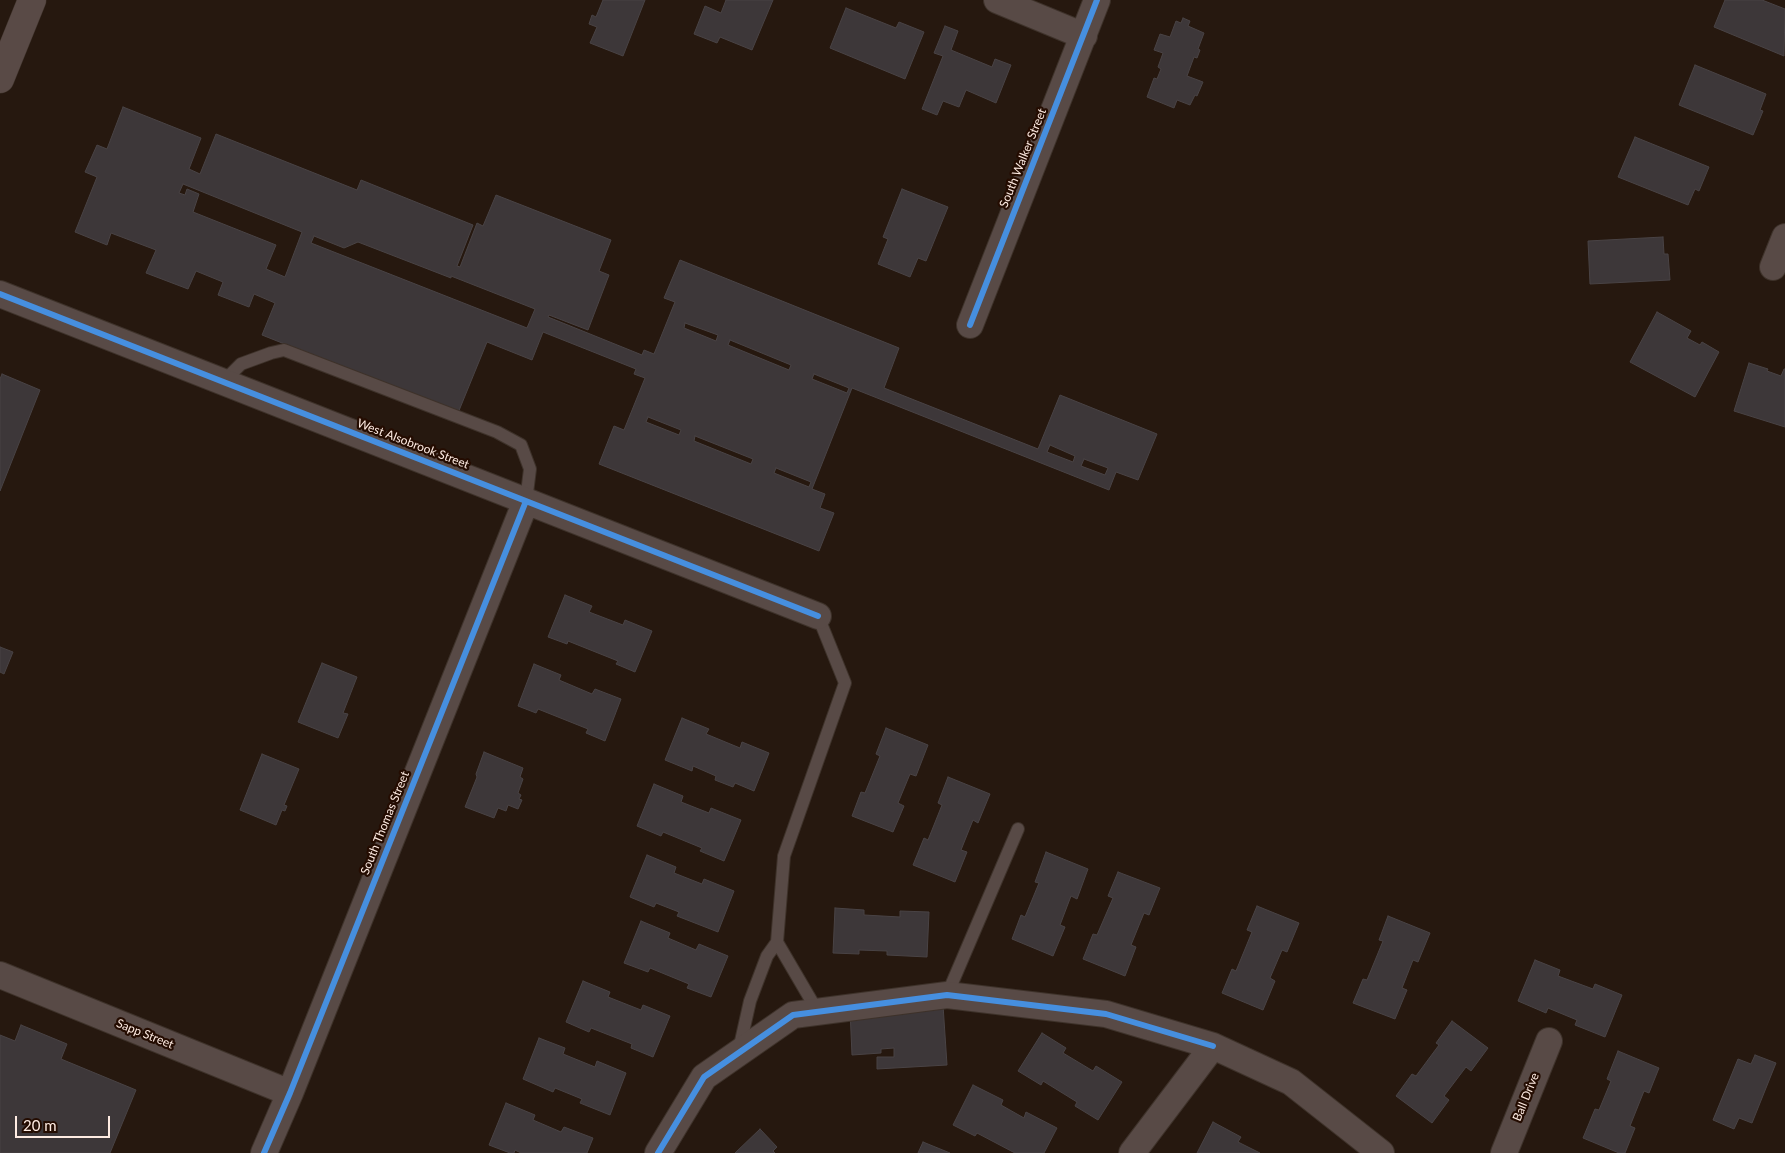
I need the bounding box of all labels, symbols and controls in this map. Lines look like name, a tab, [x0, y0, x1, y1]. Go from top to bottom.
street label: South Walker Street	[997, 106, 1049, 210]
street label: West Alsobrook Street	[355, 416, 471, 472]
street label: South Thomas Street	[358, 769, 412, 877]
street label: Sapp Street	[114, 1016, 176, 1052]
street label: Ball Drive	[1510, 1071, 1542, 1123]
scale bar	[18, 1106, 112, 1138]
text: 20 m	[23, 1116, 57, 1134]

